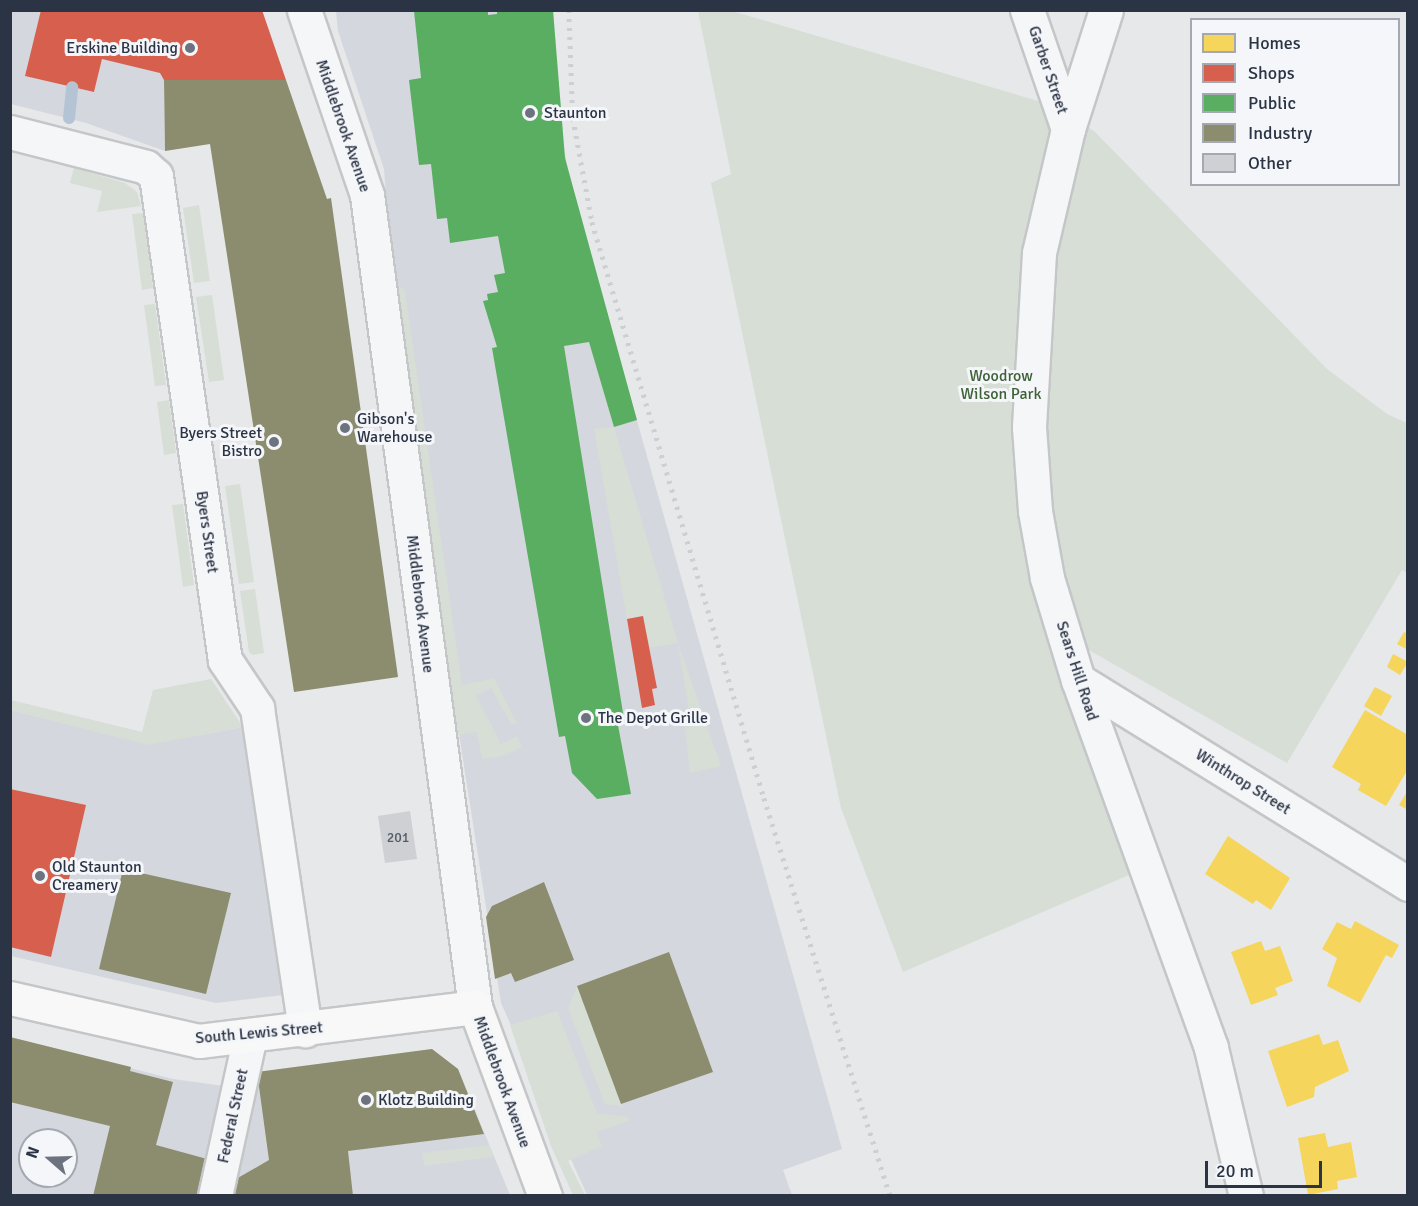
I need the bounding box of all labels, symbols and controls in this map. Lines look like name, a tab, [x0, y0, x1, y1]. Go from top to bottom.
legend	[1190, 18, 1400, 186]
street label: Garber Street	[1024, 23, 1072, 117]
text: Homes	[1248, 32, 1301, 54]
place label: Erskine Building	[66, 38, 178, 58]
marker: Erskine Building	[183, 41, 197, 55]
street label: Middlebrook Avenue	[311, 57, 375, 195]
text: Shops	[1248, 62, 1295, 84]
text: Public	[1248, 92, 1296, 114]
place label: Staunton	[544, 103, 607, 123]
marker: Staunton	[521, 104, 539, 122]
text: Industry	[1248, 122, 1312, 144]
text: Other	[1248, 152, 1292, 174]
park label: Woodrow Wilson Park	[961, 366, 1041, 404]
place label: Gibson's Warehouse	[357, 409, 433, 447]
marker: Gibson's Warehouse	[338, 421, 352, 435]
place label: Byers Street Bistro	[179, 423, 262, 461]
marker: Byers Street Bistro	[267, 435, 281, 449]
street label: Byers Street	[192, 490, 222, 574]
street label: Middlebrook Avenue	[402, 534, 438, 674]
street label: Sears Hill Road	[1052, 619, 1102, 723]
place label: The Depot Grille	[598, 708, 708, 728]
marker: The Depot Grille	[579, 711, 593, 725]
street label: Winthrop Street	[1192, 745, 1294, 819]
house number: 201	[387, 830, 409, 846]
place label: Old Staunton Creamery	[52, 857, 142, 895]
marker: Old Staunton Creamery	[33, 869, 47, 883]
street label: Middlebrook Avenue	[469, 1013, 535, 1151]
street label: South Lewis Street	[194, 1018, 324, 1048]
street label: Federal Street	[214, 1067, 252, 1165]
place label: Klotz Building	[378, 1090, 474, 1110]
marker: Klotz Building	[359, 1093, 373, 1107]
north arrow	[18, 1128, 78, 1188]
text: N	[22, 1144, 44, 1161]
scale bar	[1208, 1149, 1325, 1187]
text: 20 m	[1216, 1160, 1254, 1182]

